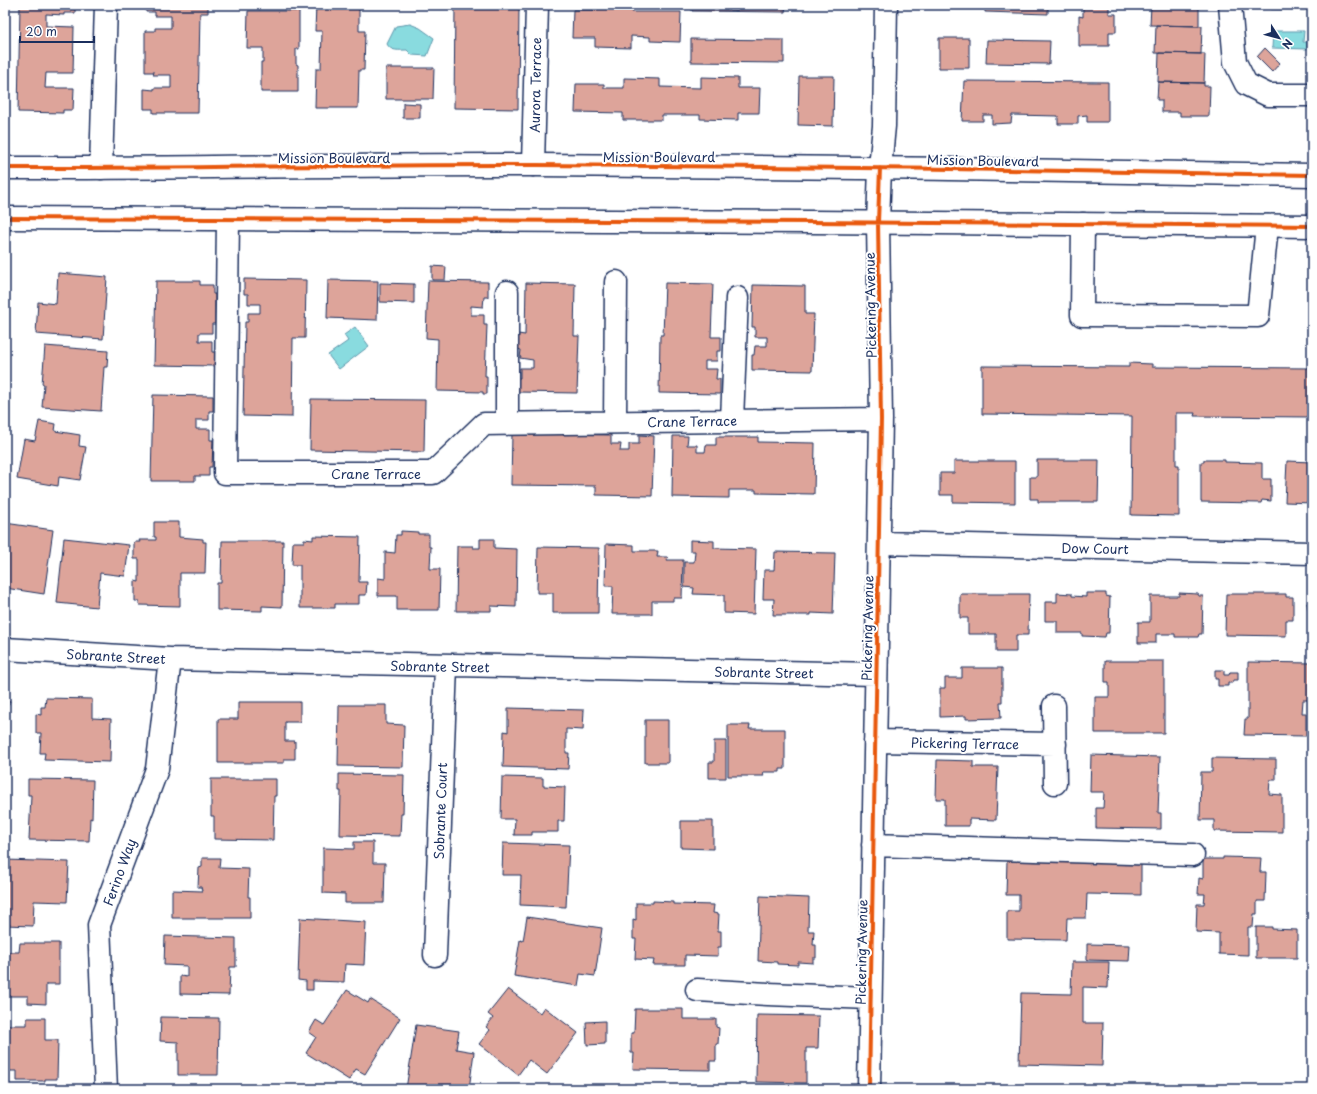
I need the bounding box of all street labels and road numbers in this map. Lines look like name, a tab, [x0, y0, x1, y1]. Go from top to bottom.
street label: Aurora Terrace	[525, 37, 545, 133]
street label: Mission Boulevard	[603, 147, 715, 166]
street label: Mission Boulevard	[278, 148, 390, 167]
street label: Mission Boulevard	[927, 150, 1039, 170]
street label: Pickering Avenue	[860, 252, 880, 358]
street label: Crane Terrace	[647, 411, 737, 431]
street label: Crane Terrace	[331, 464, 421, 483]
street label: Dow Court	[1061, 538, 1129, 558]
street label: Pickering Avenue	[857, 575, 877, 681]
street label: Sobrante Street	[66, 644, 166, 668]
street label: Sobrante Street	[390, 656, 490, 676]
street label: Sobrante Street	[714, 662, 814, 682]
street label: Pickering Terrace	[911, 733, 1019, 753]
street label: Sobrante Court	[429, 762, 451, 860]
street label: Ferino Way	[98, 836, 140, 908]
street label: Pickering Avenue	[851, 899, 871, 1005]

